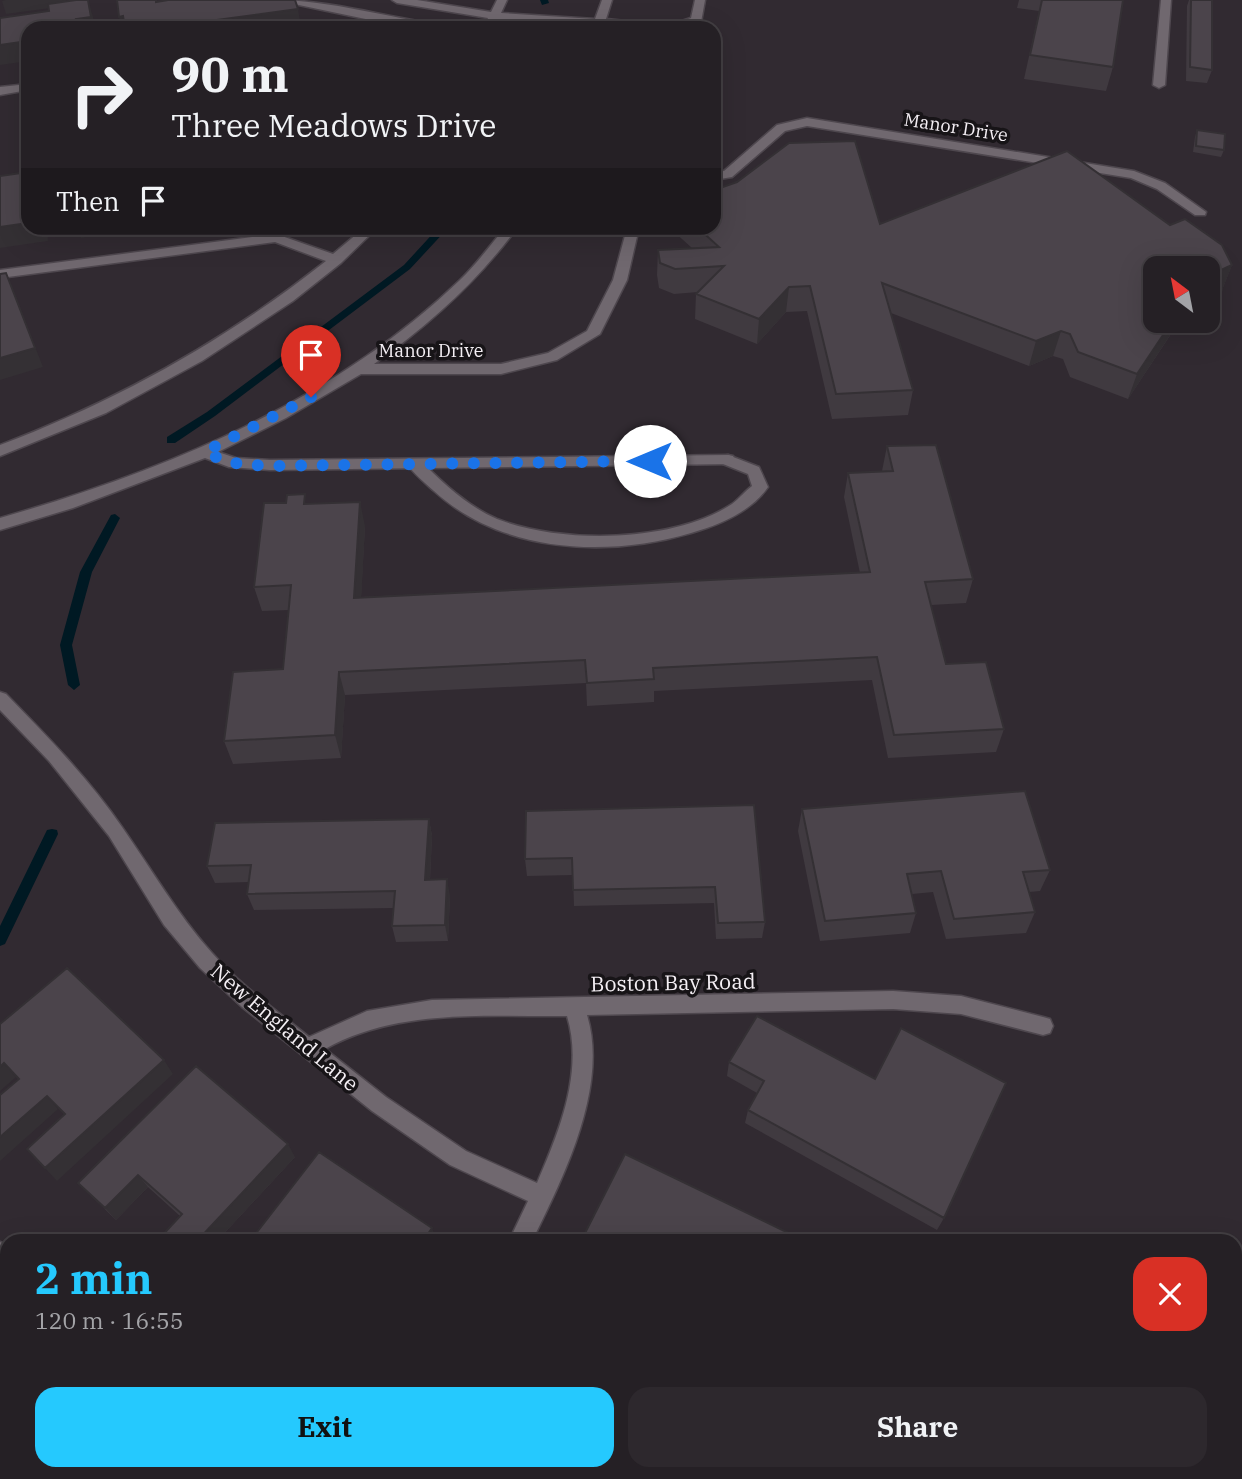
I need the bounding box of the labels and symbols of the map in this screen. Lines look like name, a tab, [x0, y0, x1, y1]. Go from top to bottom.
street label: Manor Drive	[902, 107, 1010, 147]
north arrow	[1143, 256, 1220, 332]
pin	[281, 325, 341, 397]
street label: Manor Drive	[379, 339, 483, 362]
position arrow	[613, 424, 687, 498]
street label: New England Lane	[205, 957, 365, 1097]
street label: Boston Bay Road	[590, 967, 756, 997]

